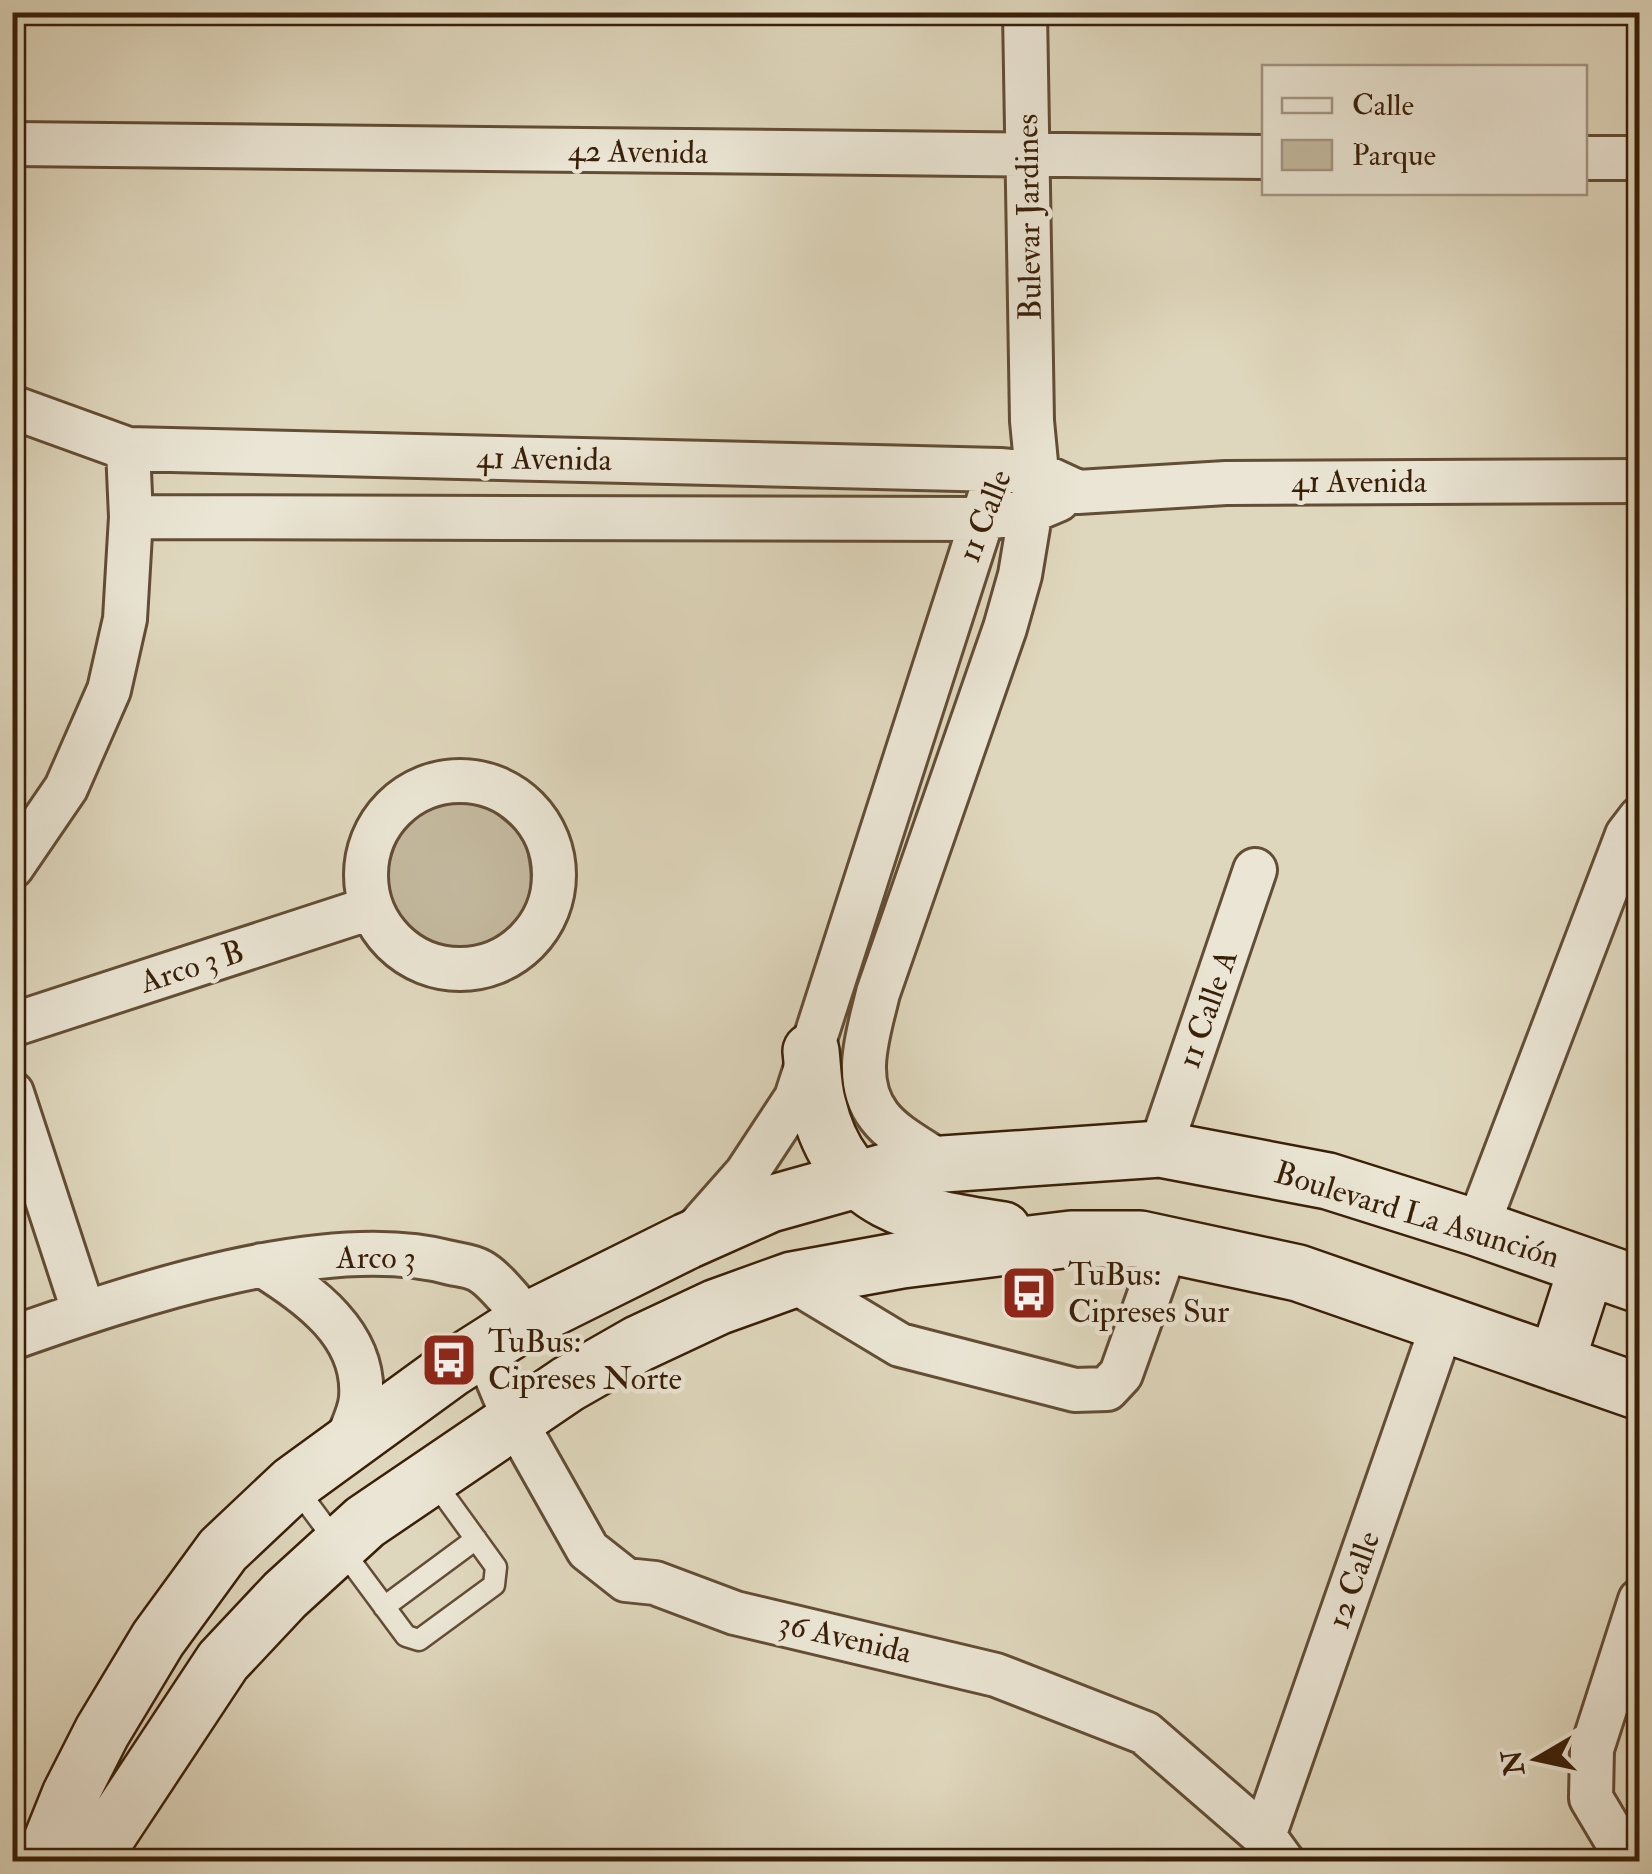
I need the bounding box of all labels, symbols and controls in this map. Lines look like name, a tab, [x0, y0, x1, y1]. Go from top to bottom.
legend	[1262, 65, 1587, 195]
text: Calle	[1352, 87, 1414, 124]
street label: Bulevar Jardines	[1007, 113, 1051, 321]
street label: 42 Avenida	[567, 131, 709, 173]
text: Parque	[1352, 137, 1436, 174]
street label: 41 Avenida	[476, 438, 613, 480]
street label: 41 Avenida	[1291, 462, 1428, 502]
street label: 11 Calle	[949, 464, 1021, 568]
street label: Arco 3 B	[134, 931, 249, 1003]
street label: 11 Calle A	[1169, 944, 1247, 1074]
street label: Boulevard La Asunción	[1270, 1153, 1564, 1277]
street label: Arco 3	[335, 1238, 416, 1278]
place label: TuBus: Cipreses Sur	[1068, 1255, 1229, 1332]
bus stop icon: TuBus: Cipreses Sur	[999, 1263, 1059, 1323]
place label: TuBus: Cipreses Norte	[488, 1322, 682, 1399]
bus stop icon: TuBus: Cipreses Norte	[419, 1330, 479, 1390]
street label: 12 Calle	[1319, 1526, 1389, 1634]
street label: 36 Avenida	[775, 1603, 916, 1673]
north arrow	[1487, 1709, 1587, 1809]
text: N	[1494, 1747, 1533, 1779]

